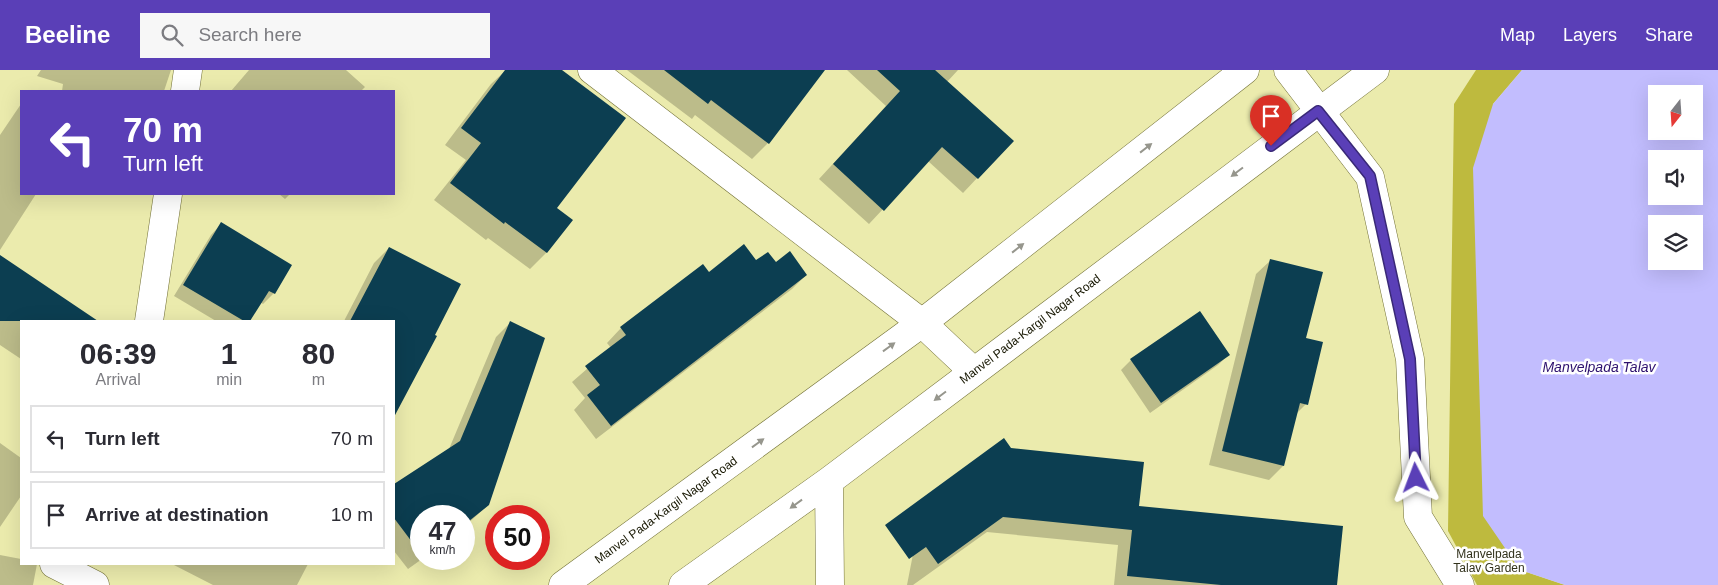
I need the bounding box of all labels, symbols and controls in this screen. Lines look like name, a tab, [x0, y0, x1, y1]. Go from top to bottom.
search box	[140, 13, 490, 58]
text: Beeline	[25, 21, 110, 48]
icon: search	[158, 21, 186, 49]
text: Search here	[198, 24, 302, 45]
text: Map	[1500, 25, 1535, 45]
text: Layers	[1563, 25, 1617, 45]
text: Share	[1645, 25, 1693, 45]
north arrow	[1648, 85, 1702, 140]
map controls	[1648, 85, 1703, 270]
pin	[1250, 95, 1292, 146]
icon: arrive	[1257, 102, 1285, 130]
icon: left	[40, 110, 105, 175]
text: 70 m	[123, 110, 203, 149]
one-way arrow	[1139, 142, 1152, 153]
button: sound	[1648, 150, 1703, 205]
text: Turn left	[123, 151, 203, 176]
one-way arrow	[1230, 167, 1244, 177]
button: layers	[1648, 215, 1703, 270]
one-way arrow	[1011, 242, 1024, 253]
street label: Manvel Pada-Kargil Nagar Road	[957, 271, 1103, 387]
text: 06:39	[80, 337, 157, 370]
text: 1	[221, 337, 238, 370]
text: 80	[302, 337, 335, 370]
one-way arrow	[882, 342, 896, 352]
water label: Manvelpada Talav	[1542, 359, 1657, 375]
text: Arrival	[95, 371, 141, 388]
text: min	[216, 371, 242, 388]
text: m	[312, 371, 325, 388]
one-way arrow	[934, 391, 947, 402]
icon: left	[42, 425, 70, 453]
text: Turn left	[85, 428, 160, 449]
text: 70 m	[331, 428, 373, 449]
one-way arrow	[751, 438, 765, 448]
position arrow	[1389, 451, 1441, 503]
street label: Manvel Pada-Kargil Nagar Road	[592, 454, 740, 566]
one-way arrow	[790, 499, 803, 510]
icon: arrive	[42, 501, 70, 529]
text: Arrive at destination	[85, 504, 269, 525]
text: 10 m	[331, 504, 373, 525]
speed limit sign: 50	[485, 505, 550, 570]
text: 47	[429, 517, 456, 545]
text: km/h	[429, 543, 456, 557]
park label: Manvelpada Talav Garden	[1453, 547, 1525, 575]

